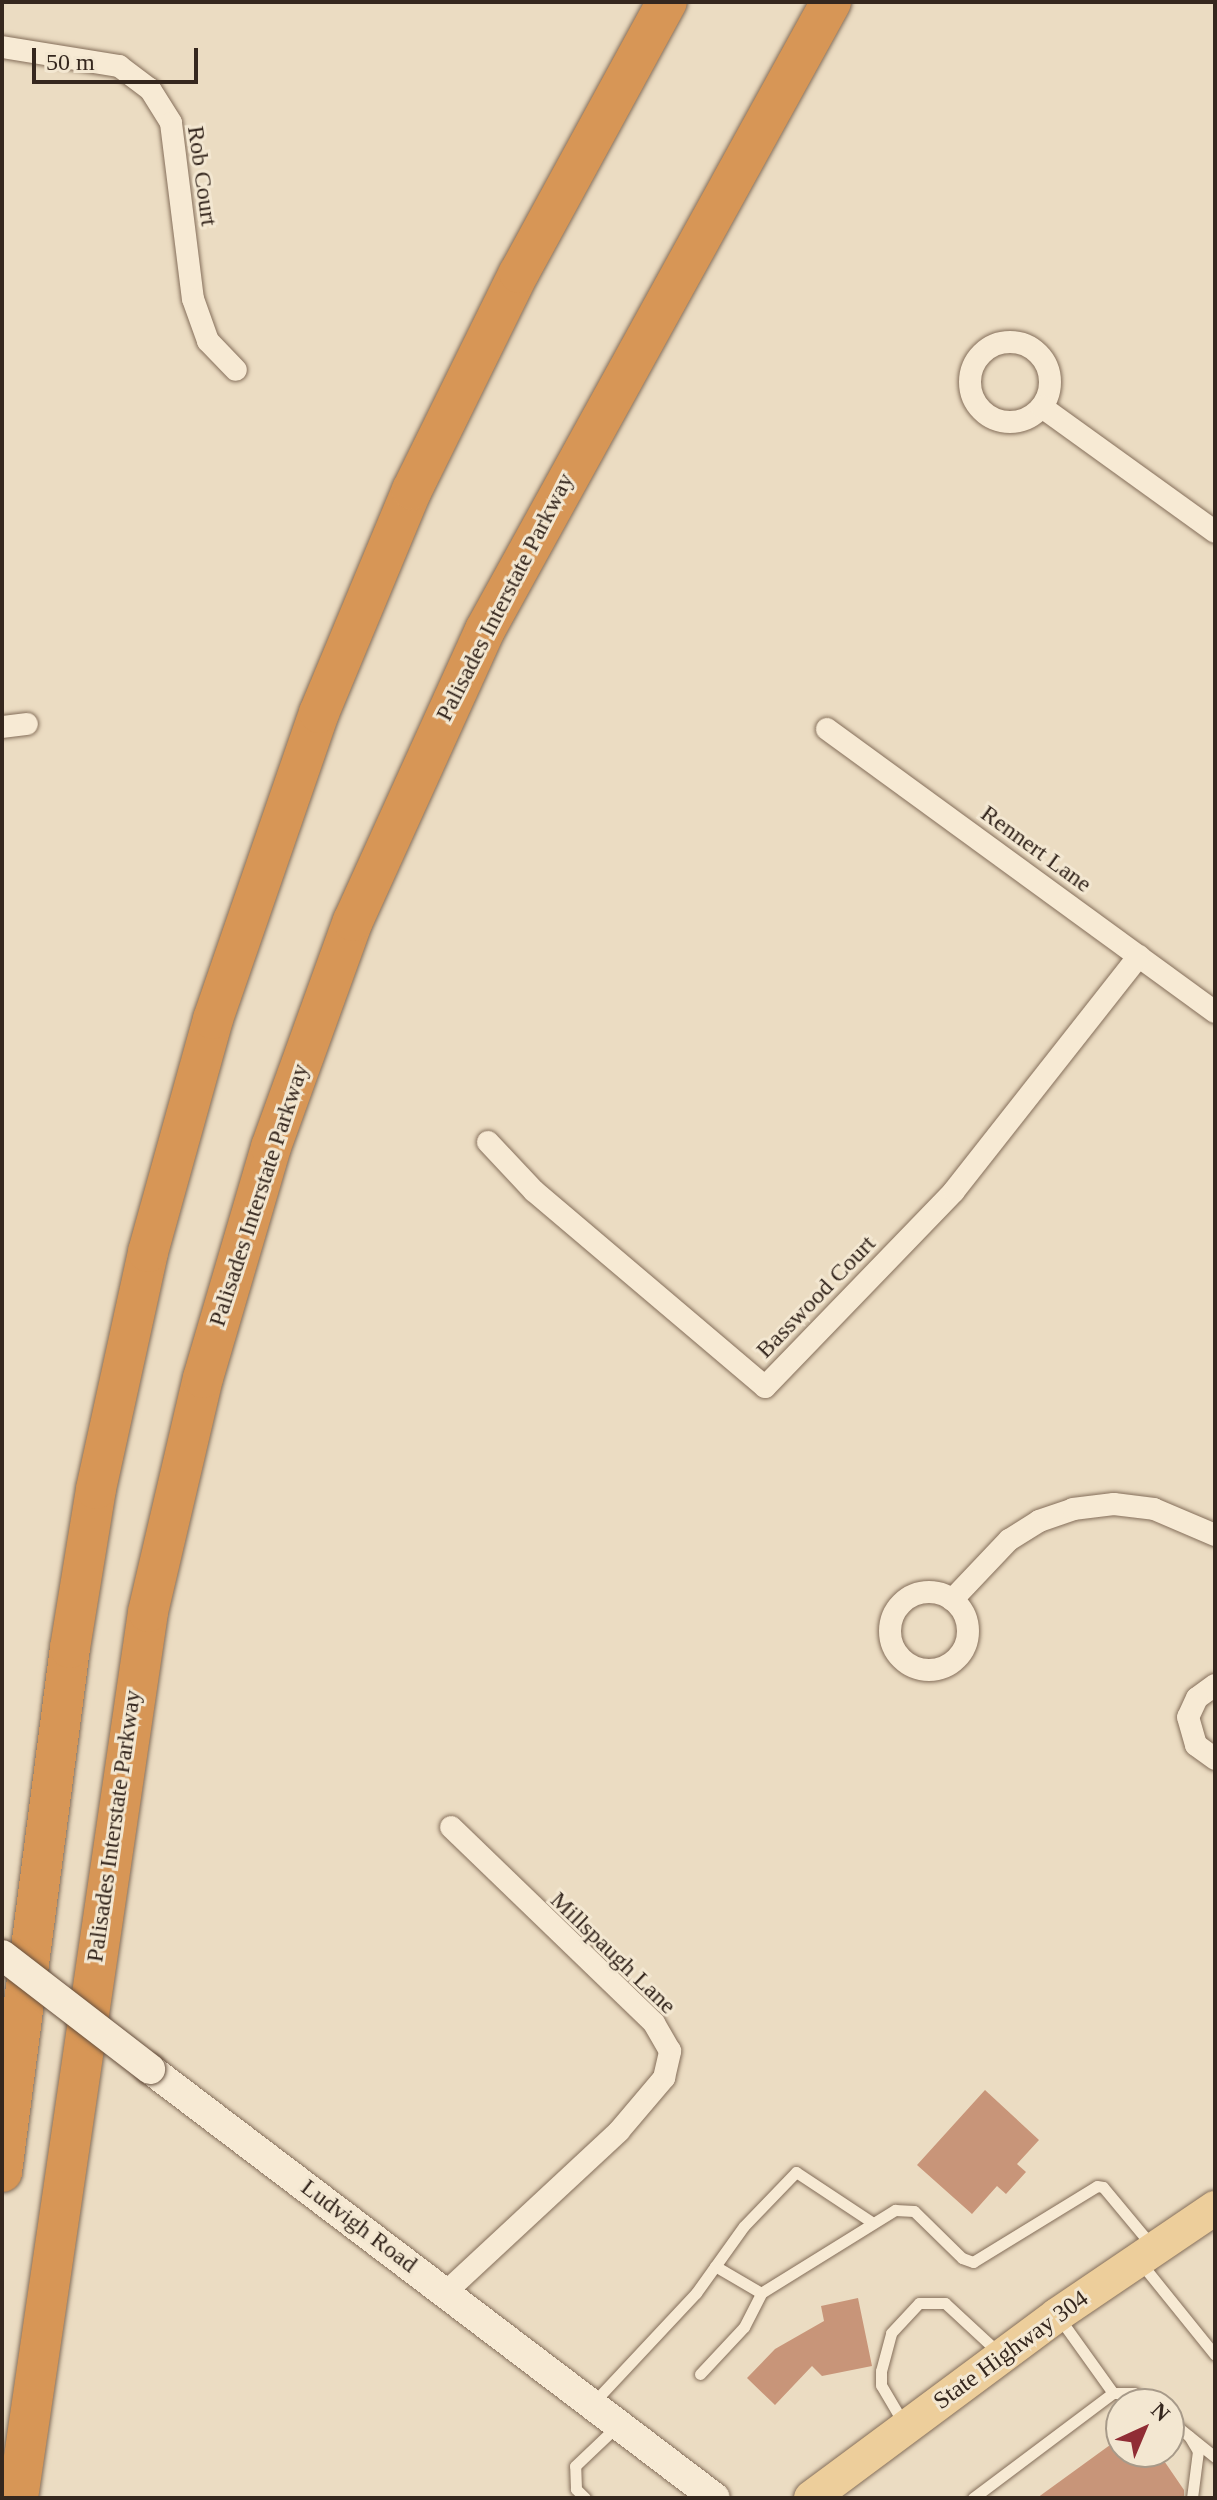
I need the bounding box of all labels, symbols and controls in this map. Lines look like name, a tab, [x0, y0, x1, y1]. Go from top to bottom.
scale bar	[36, 32, 202, 82]
text: 50 m	[46, 49, 95, 75]
street label: Rob Court	[181, 124, 223, 228]
street label: Palisades Interstate Parkway	[430, 468, 580, 726]
street label: Rennert Lane	[975, 799, 1097, 899]
street label: Palisades Interstate Parkway	[203, 1060, 315, 1330]
street label: Basswood Court	[750, 1230, 882, 1364]
street label: Palisades Interstate Parkway	[81, 1688, 147, 1964]
street label: Millspaugh Lane	[544, 1886, 682, 2020]
street label: Ludvigh Road	[295, 2173, 423, 2279]
street label: State Highway 304	[928, 2284, 1094, 2416]
north arrow	[1105, 2388, 1185, 2468]
text: N	[1146, 2397, 1175, 2426]

